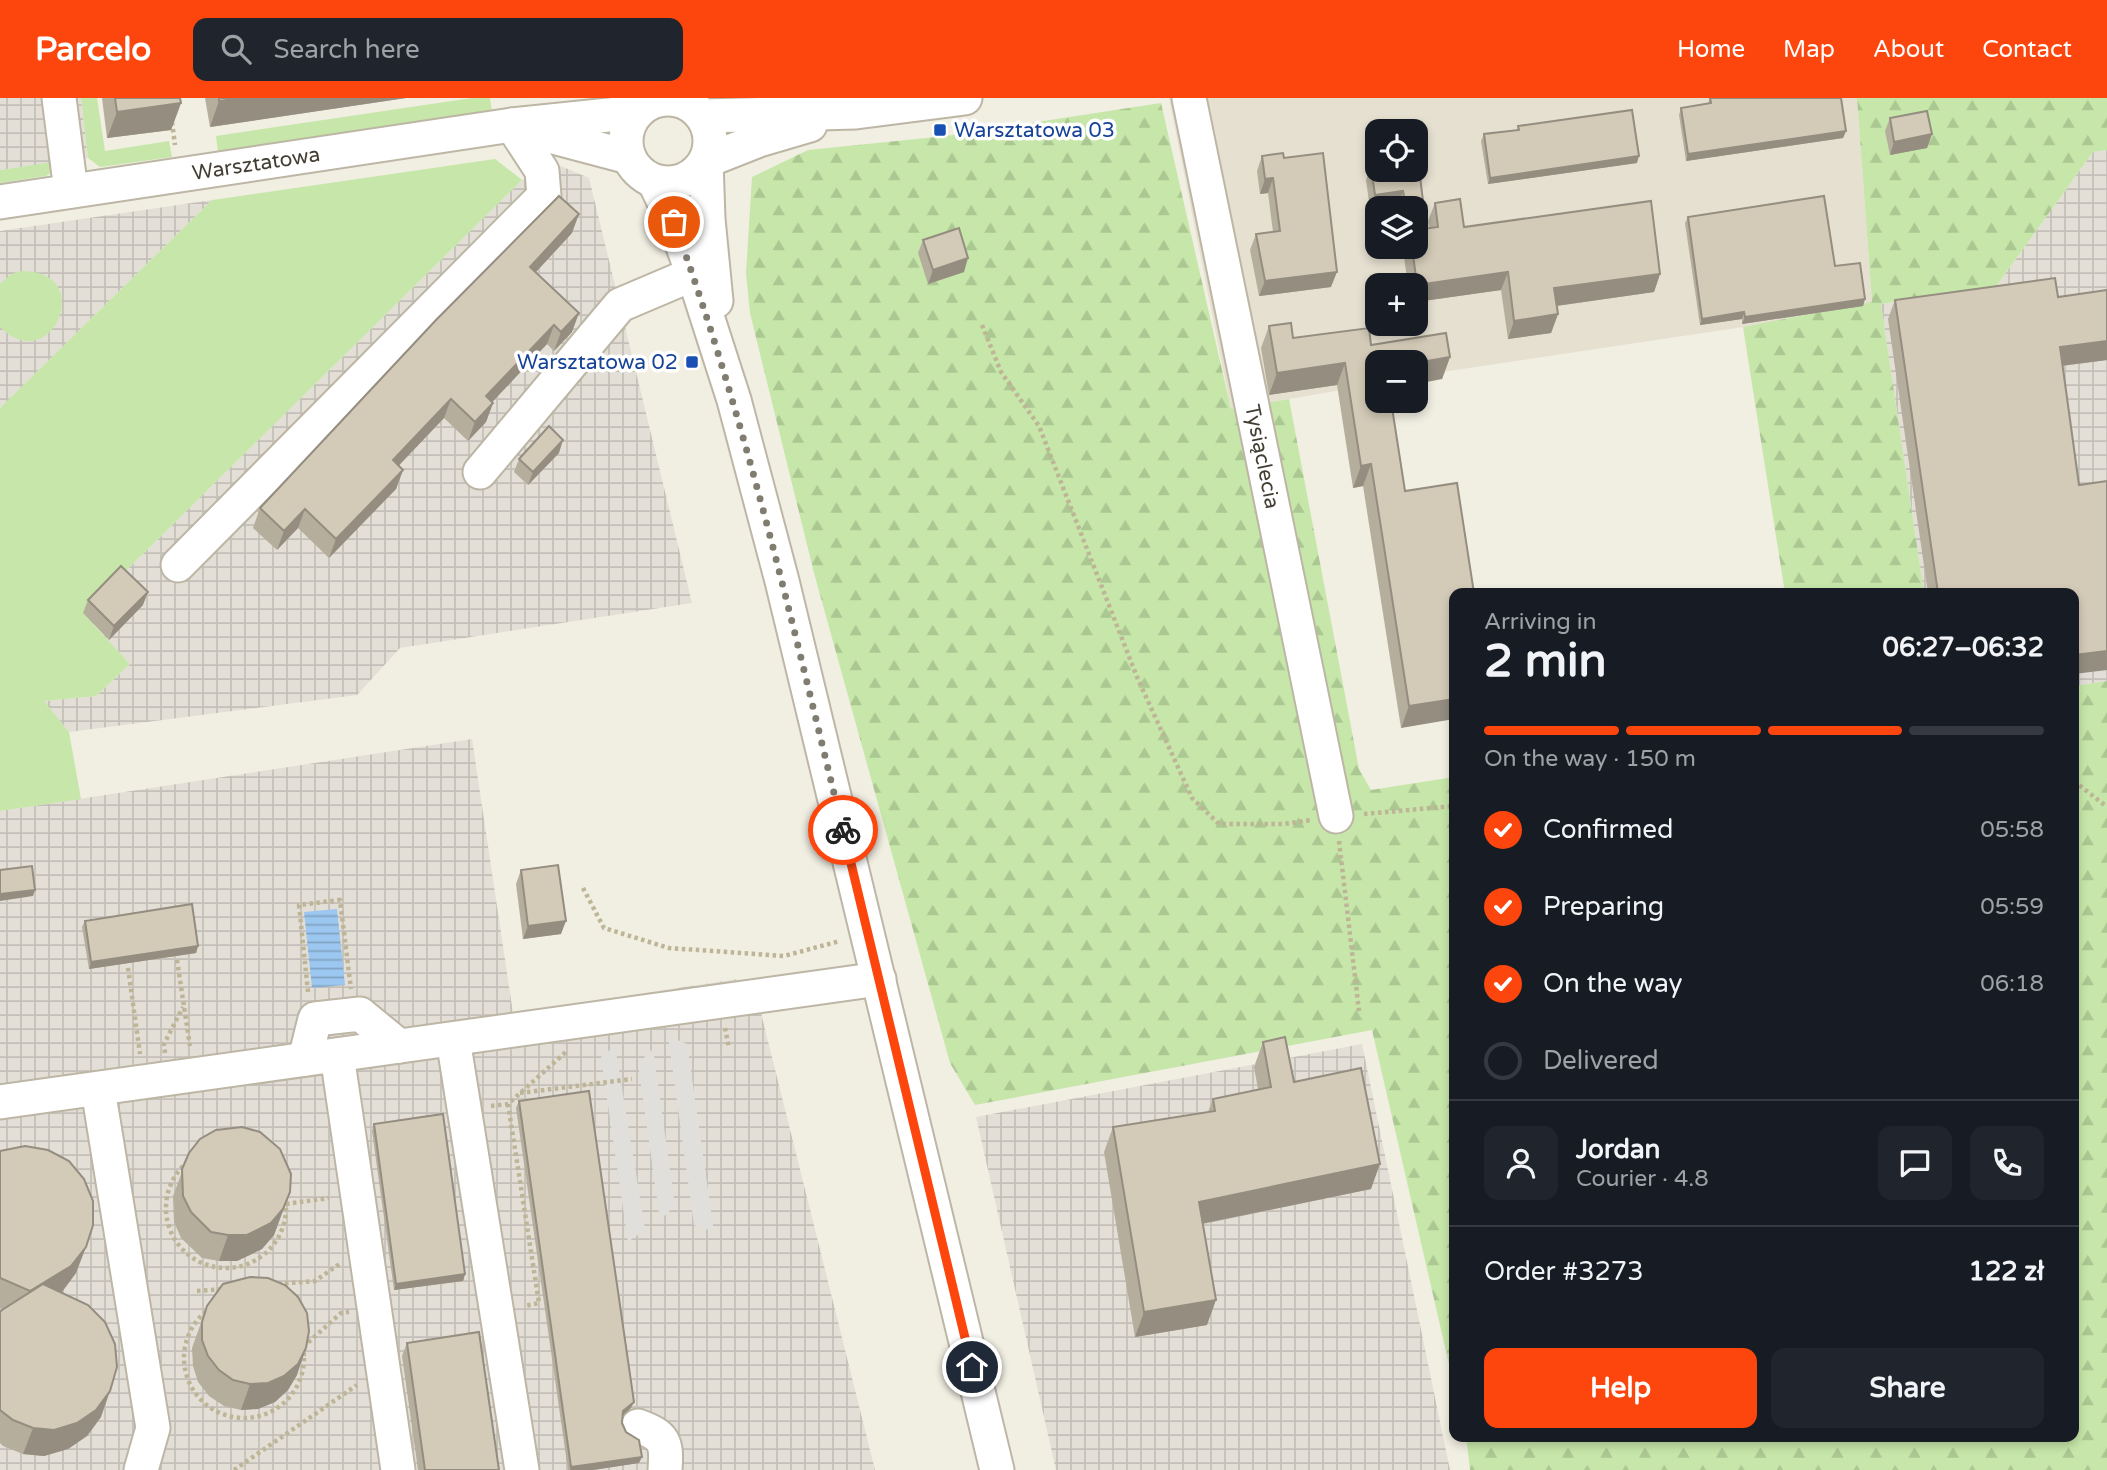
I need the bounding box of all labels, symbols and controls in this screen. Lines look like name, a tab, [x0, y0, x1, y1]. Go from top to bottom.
search box	[193, 18, 683, 81]
text: Parcelo	[35, 30, 151, 69]
icon: search	[217, 30, 255, 68]
text: Search here	[273, 34, 420, 65]
text: Home	[1677, 35, 1745, 64]
text: Map	[1783, 35, 1835, 64]
text: About	[1873, 35, 1944, 64]
text: Contact	[1982, 35, 2072, 64]
place label: Warsztatowa 03	[954, 118, 1115, 143]
map controls	[1365, 119, 1428, 413]
button: locate	[1365, 119, 1428, 182]
marker: Warsztatowa 03	[932, 122, 948, 138]
street label: Warsztatowa	[190, 142, 322, 185]
pin	[644, 192, 704, 252]
button: layers	[1365, 196, 1428, 259]
icon: bag	[655, 203, 693, 241]
button: +	[1365, 273, 1428, 336]
place label: Warsztatowa 02	[517, 350, 678, 375]
button: −	[1365, 350, 1428, 413]
marker: Warsztatowa 02	[684, 354, 700, 370]
street label: Tysiąclecia	[1240, 402, 1285, 511]
text: Arriving in	[1484, 608, 1597, 636]
text: 06:27–06:32	[1883, 632, 2044, 663]
text: 2 min	[1484, 634, 1607, 689]
text: On the way · 150 m	[1484, 745, 1696, 773]
courier	[808, 795, 878, 865]
icon: bike	[824, 811, 862, 849]
icon: check	[1484, 811, 1522, 849]
text: Confirmed	[1543, 814, 1673, 845]
text: 05:58	[1980, 816, 2044, 844]
icon: check	[1484, 888, 1522, 926]
text: Preparing	[1543, 891, 1664, 922]
text: 05:59	[1980, 893, 2044, 921]
icon: check	[1484, 965, 1522, 1003]
text: On the way	[1543, 968, 1683, 999]
text: 06:18	[1980, 970, 2044, 998]
text: Delivered	[1543, 1045, 1659, 1076]
button: person	[1484, 1126, 1558, 1200]
button: chat	[1878, 1126, 1952, 1200]
button: phone	[1970, 1126, 2044, 1200]
text: Jordan	[1576, 1134, 1660, 1165]
text: Courier · 4.8	[1576, 1165, 1709, 1193]
text: Order #3273	[1484, 1256, 1644, 1287]
text: 122 zł	[1969, 1256, 2044, 1287]
pin	[942, 1337, 1002, 1397]
icon: home	[953, 1348, 991, 1386]
button: Help	[1484, 1348, 1757, 1428]
button: Share	[1771, 1348, 2044, 1428]

